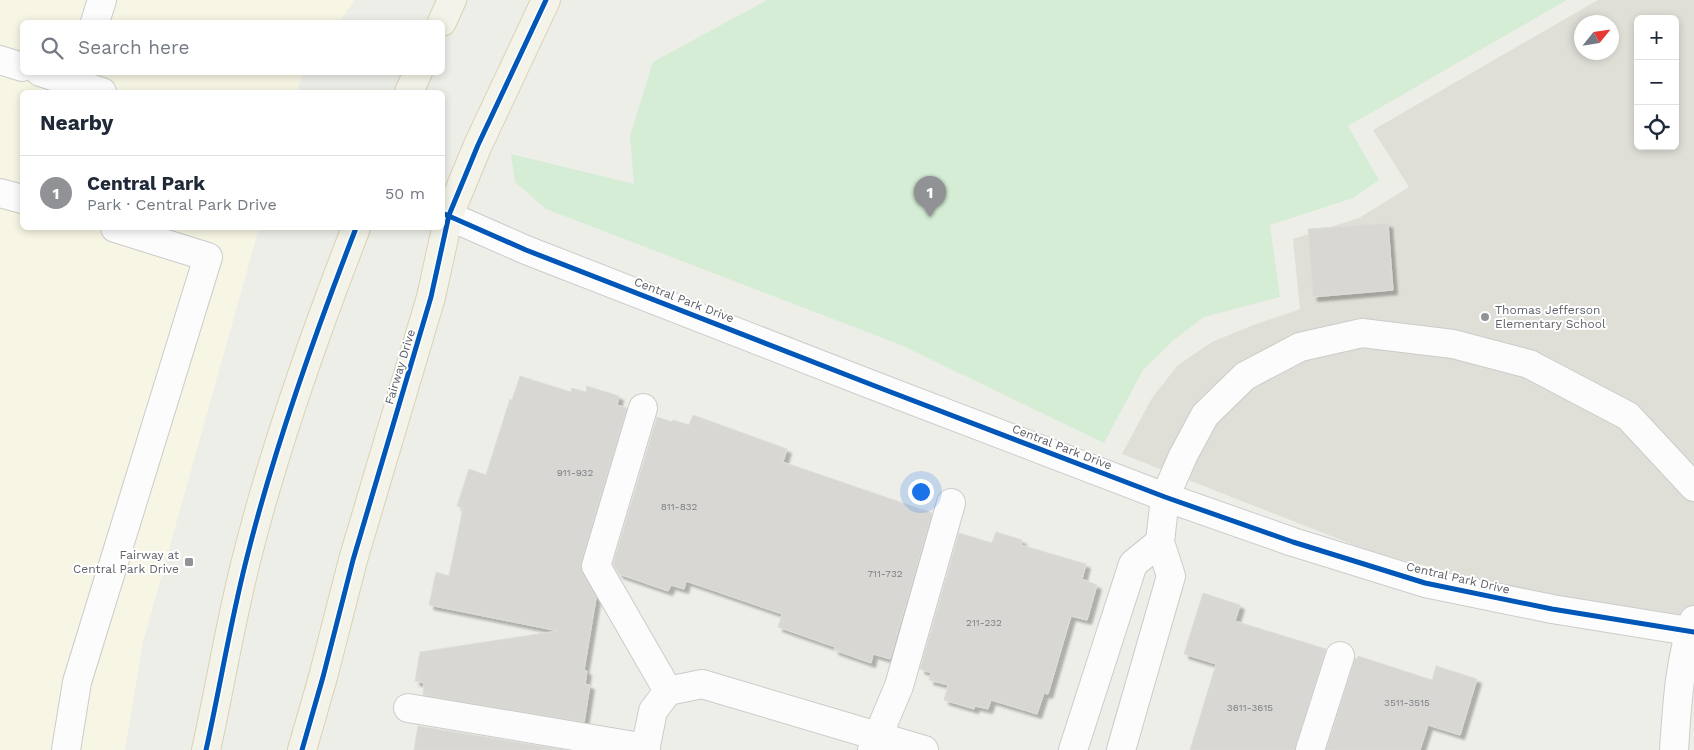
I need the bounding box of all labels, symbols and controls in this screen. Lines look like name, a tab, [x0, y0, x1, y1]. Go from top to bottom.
north arrow	[1574, 15, 1619, 60]
map controls	[1634, 15, 1679, 150]
button: +	[1634, 15, 1679, 60]
search box	[20, 20, 445, 75]
icon: search	[38, 34, 66, 62]
text: Search here	[78, 36, 189, 59]
button: −	[1634, 60, 1679, 105]
button: locate	[1634, 105, 1679, 150]
text: Nearby	[40, 110, 113, 135]
text: Central Park	[87, 172, 205, 195]
pin: 1	[914, 176, 946, 217]
text: 1	[53, 184, 59, 203]
text: 50 m	[385, 184, 425, 203]
text: Park · Central Park Drive	[87, 195, 277, 214]
street label: Central Park Drive	[632, 274, 736, 326]
place label: Thomas Jefferson Elementary School	[1495, 303, 1606, 331]
marker: Thomas Jefferson Elementary School	[1479, 311, 1491, 323]
street label: Fairway Drive	[382, 328, 418, 406]
street label: Central Park Drive	[1010, 421, 1114, 473]
house number: 911-932	[557, 467, 593, 478]
your location	[908, 479, 934, 505]
house number: 811-832	[661, 501, 698, 512]
place label: Fairway at Central Park Drive	[73, 548, 179, 576]
marker: Fairway at Central Park Drive	[183, 556, 195, 568]
street label: Central Park Drive	[1405, 559, 1511, 597]
house number: 711-732	[867, 568, 903, 579]
house number: 211-232	[966, 617, 1002, 628]
house number: 3511-3515	[1384, 697, 1430, 708]
house number: 3611-3615	[1227, 702, 1273, 713]

